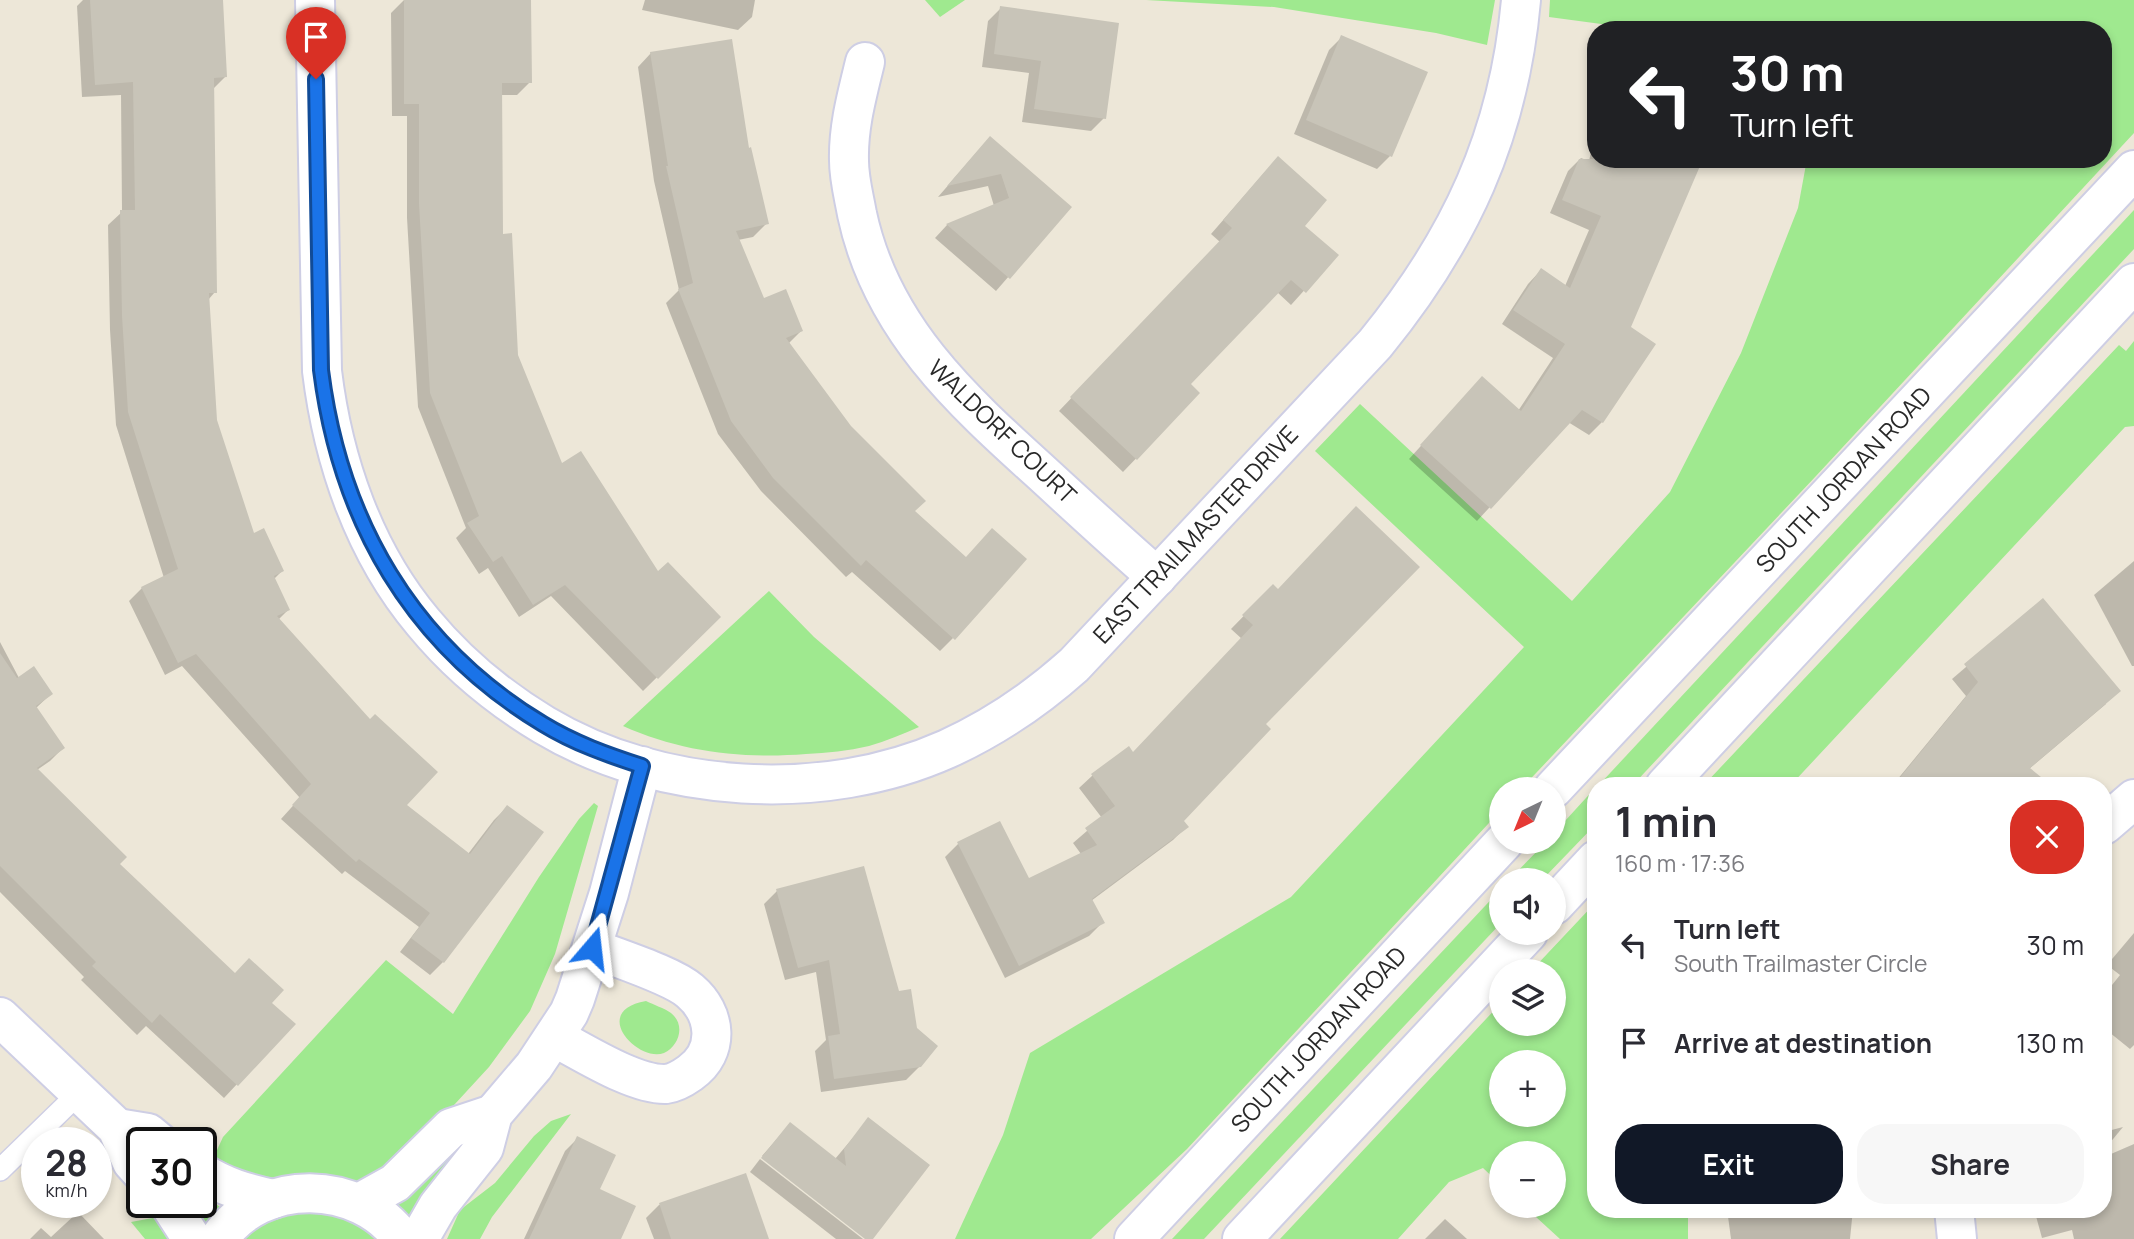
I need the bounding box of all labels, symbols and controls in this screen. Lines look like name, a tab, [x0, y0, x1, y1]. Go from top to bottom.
pin	[286, 7, 346, 79]
icon: arrive	[297, 18, 335, 56]
text: 30 m	[1730, 39, 1845, 106]
icon: left	[1615, 49, 1706, 140]
text: Turn left	[1730, 103, 1854, 147]
street label: WALDORF COURT	[922, 351, 1085, 511]
street label: SOUTH JORDAN ROAD	[1748, 379, 1938, 579]
street label: EAST TRAILMASTER DRIVE	[1085, 418, 1305, 650]
north arrow	[1489, 777, 1566, 854]
map controls	[1489, 777, 1566, 1218]
text: 1 min	[1615, 792, 1718, 850]
button: close	[2010, 800, 2084, 874]
text: 160 m · 17:36	[1615, 847, 1745, 879]
button: sound	[1489, 868, 1566, 945]
position arrow	[555, 911, 629, 985]
text: Turn left	[1674, 911, 1781, 947]
icon: left	[1615, 926, 1653, 964]
text: 30 m	[2027, 927, 2084, 963]
street label: SOUTH JORDAN ROAD	[1223, 939, 1413, 1139]
text: South Trailmaster Circle	[1674, 947, 1927, 979]
button: layers	[1489, 959, 1566, 1036]
icon: arrive	[1615, 1024, 1653, 1062]
text: Arrive at destination	[1674, 1025, 1932, 1061]
text: 130 m	[2016, 1025, 2084, 1061]
button: +	[1489, 1050, 1566, 1127]
button: Exit	[1615, 1124, 1843, 1204]
button: Share	[1857, 1124, 2084, 1204]
speed limit sign: 30	[126, 1127, 217, 1218]
text: 28	[45, 1139, 88, 1187]
button: −	[1489, 1141, 1566, 1218]
text: km/h	[46, 1178, 87, 1202]

